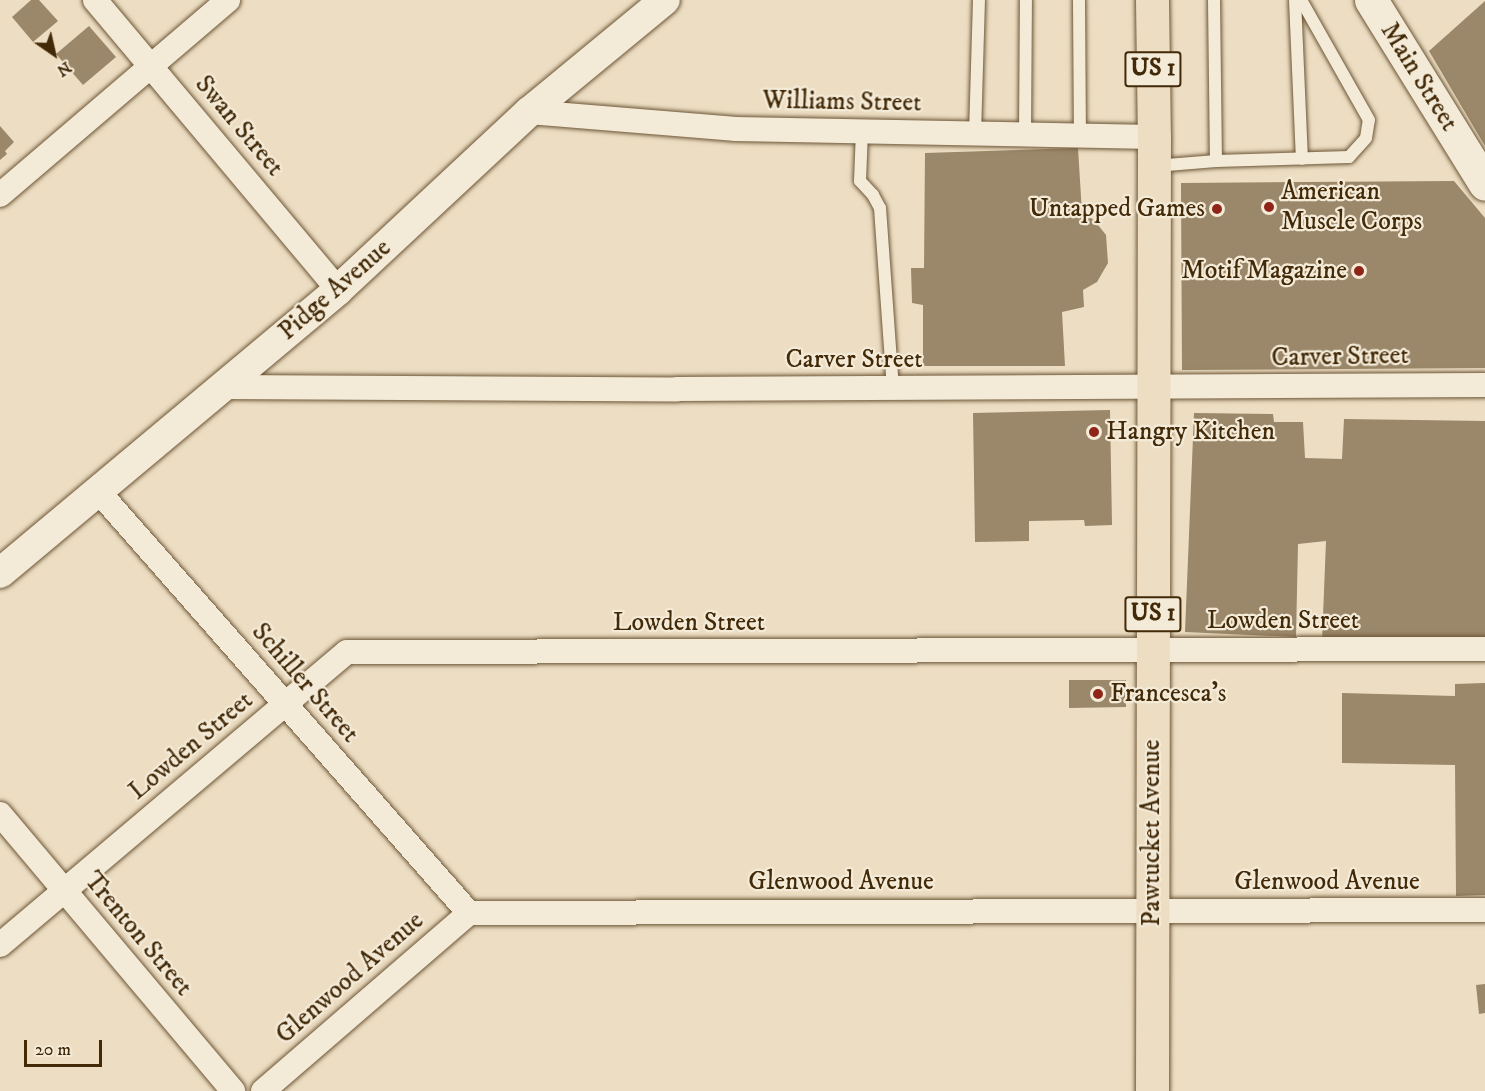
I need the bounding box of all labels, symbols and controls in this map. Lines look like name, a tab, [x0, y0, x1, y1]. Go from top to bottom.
street label: Main Street	[1373, 17, 1465, 137]
north arrow	[24, 24, 84, 84]
road number: US 1	[1123, 48, 1183, 90]
text: N	[53, 57, 75, 81]
street label: Swan Street	[188, 69, 290, 183]
street label: Williams Street	[762, 85, 922, 119]
place label: American Muscle Corps	[1281, 176, 1422, 237]
place label: Untapped Games	[1029, 193, 1205, 225]
marker: American Muscle Corps	[1262, 200, 1276, 214]
marker: Untapped Games	[1210, 202, 1224, 216]
street label: Pidge Avenue	[272, 233, 398, 347]
place label: Motif Magazine	[1181, 255, 1347, 287]
marker: Motif Magazine	[1352, 264, 1366, 278]
street label: Carver Street	[1271, 340, 1409, 374]
street label: Carver Street	[785, 344, 923, 376]
place label: Hangry Kitchen	[1106, 416, 1275, 448]
marker: Hangry Kitchen	[1087, 425, 1101, 439]
road number: US 1	[1123, 593, 1183, 635]
street label: Lowden Street	[1207, 605, 1359, 637]
street label: Lowden Street	[613, 607, 765, 639]
street label: Schiller Street	[245, 617, 365, 749]
place label: Francesca's	[1110, 678, 1227, 710]
street label: Lowden Street	[123, 685, 259, 807]
marker: Francesca's	[1091, 687, 1105, 701]
street label: Pawtucket Avenue	[1136, 739, 1168, 927]
street label: Trenton Street	[77, 866, 199, 1002]
street label: Glenwood Avenue	[748, 866, 934, 898]
street label: Glenwood Avenue	[1234, 866, 1420, 898]
street label: Glenwood Avenue	[270, 905, 430, 1051]
scale bar	[27, 1028, 105, 1066]
text: 20 m	[35, 1039, 71, 1061]

